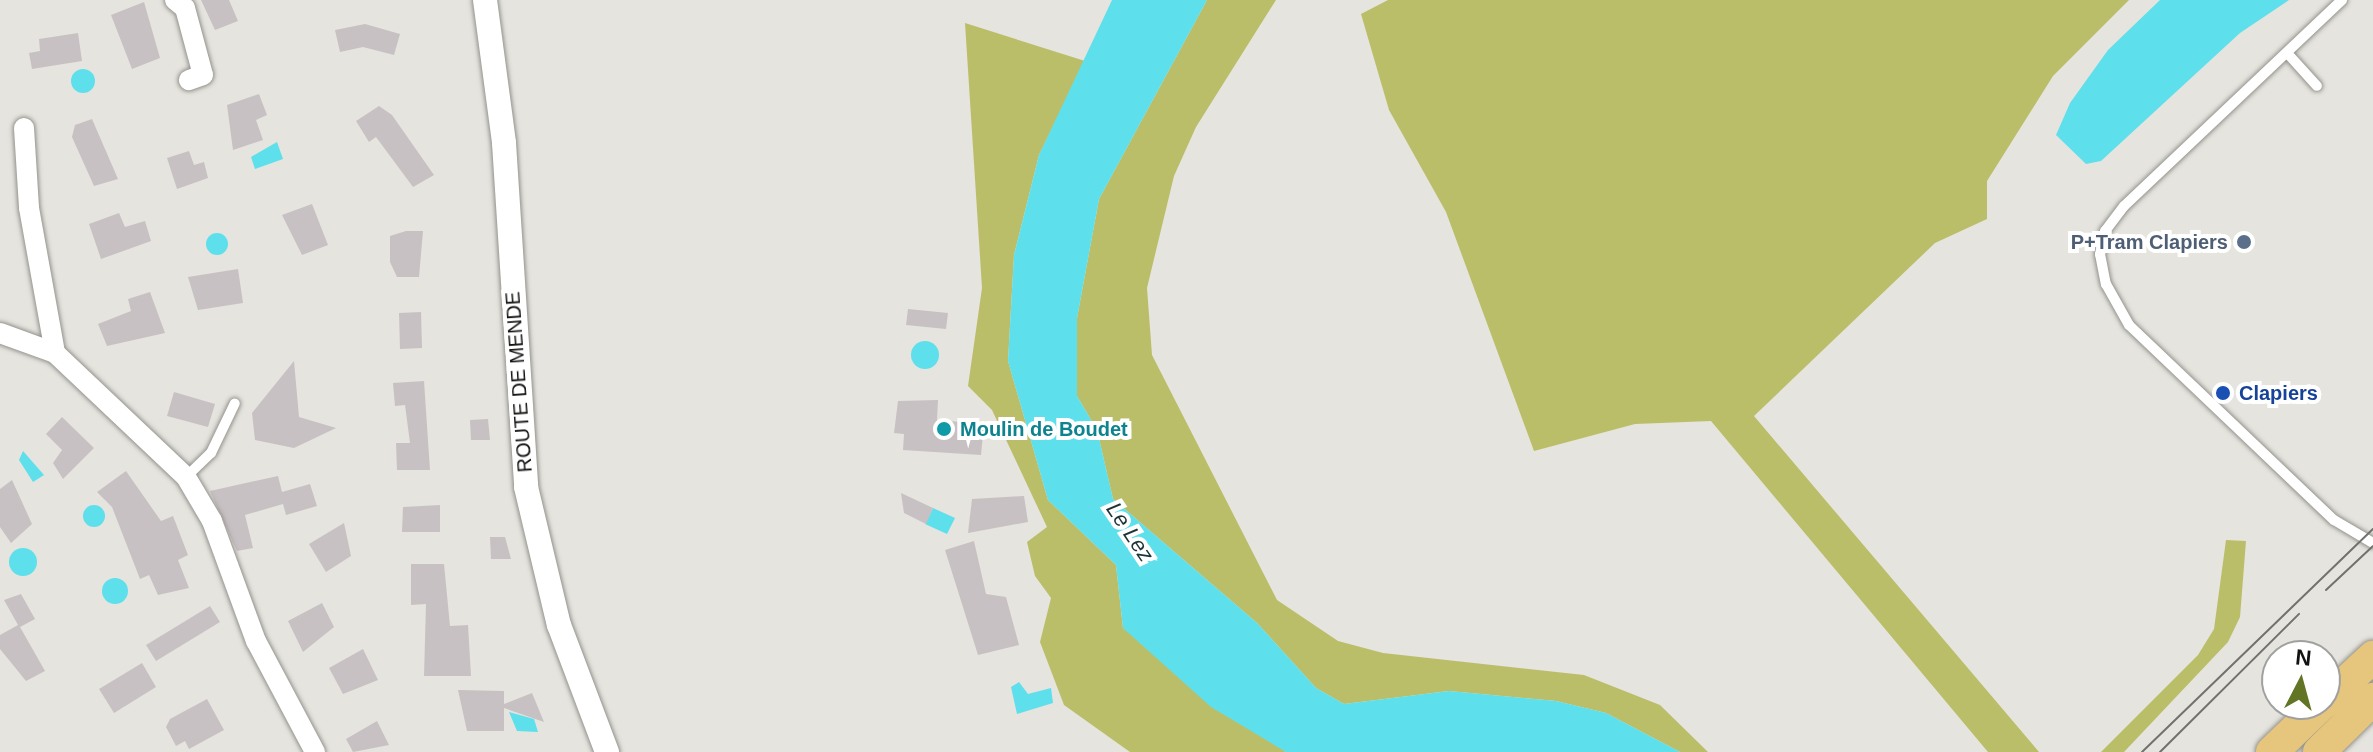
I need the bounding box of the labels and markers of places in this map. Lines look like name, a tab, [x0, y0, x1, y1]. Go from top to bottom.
place label: P+Tram Clapiers	[2071, 230, 2228, 254]
marker: P+Tram Clapiers	[2235, 233, 2253, 251]
place label: Clapiers	[2239, 381, 2318, 405]
marker: Clapiers	[2214, 384, 2232, 402]
place label: Moulin de Boudet	[960, 417, 1128, 441]
marker: Moulin de Boudet	[935, 420, 953, 438]

